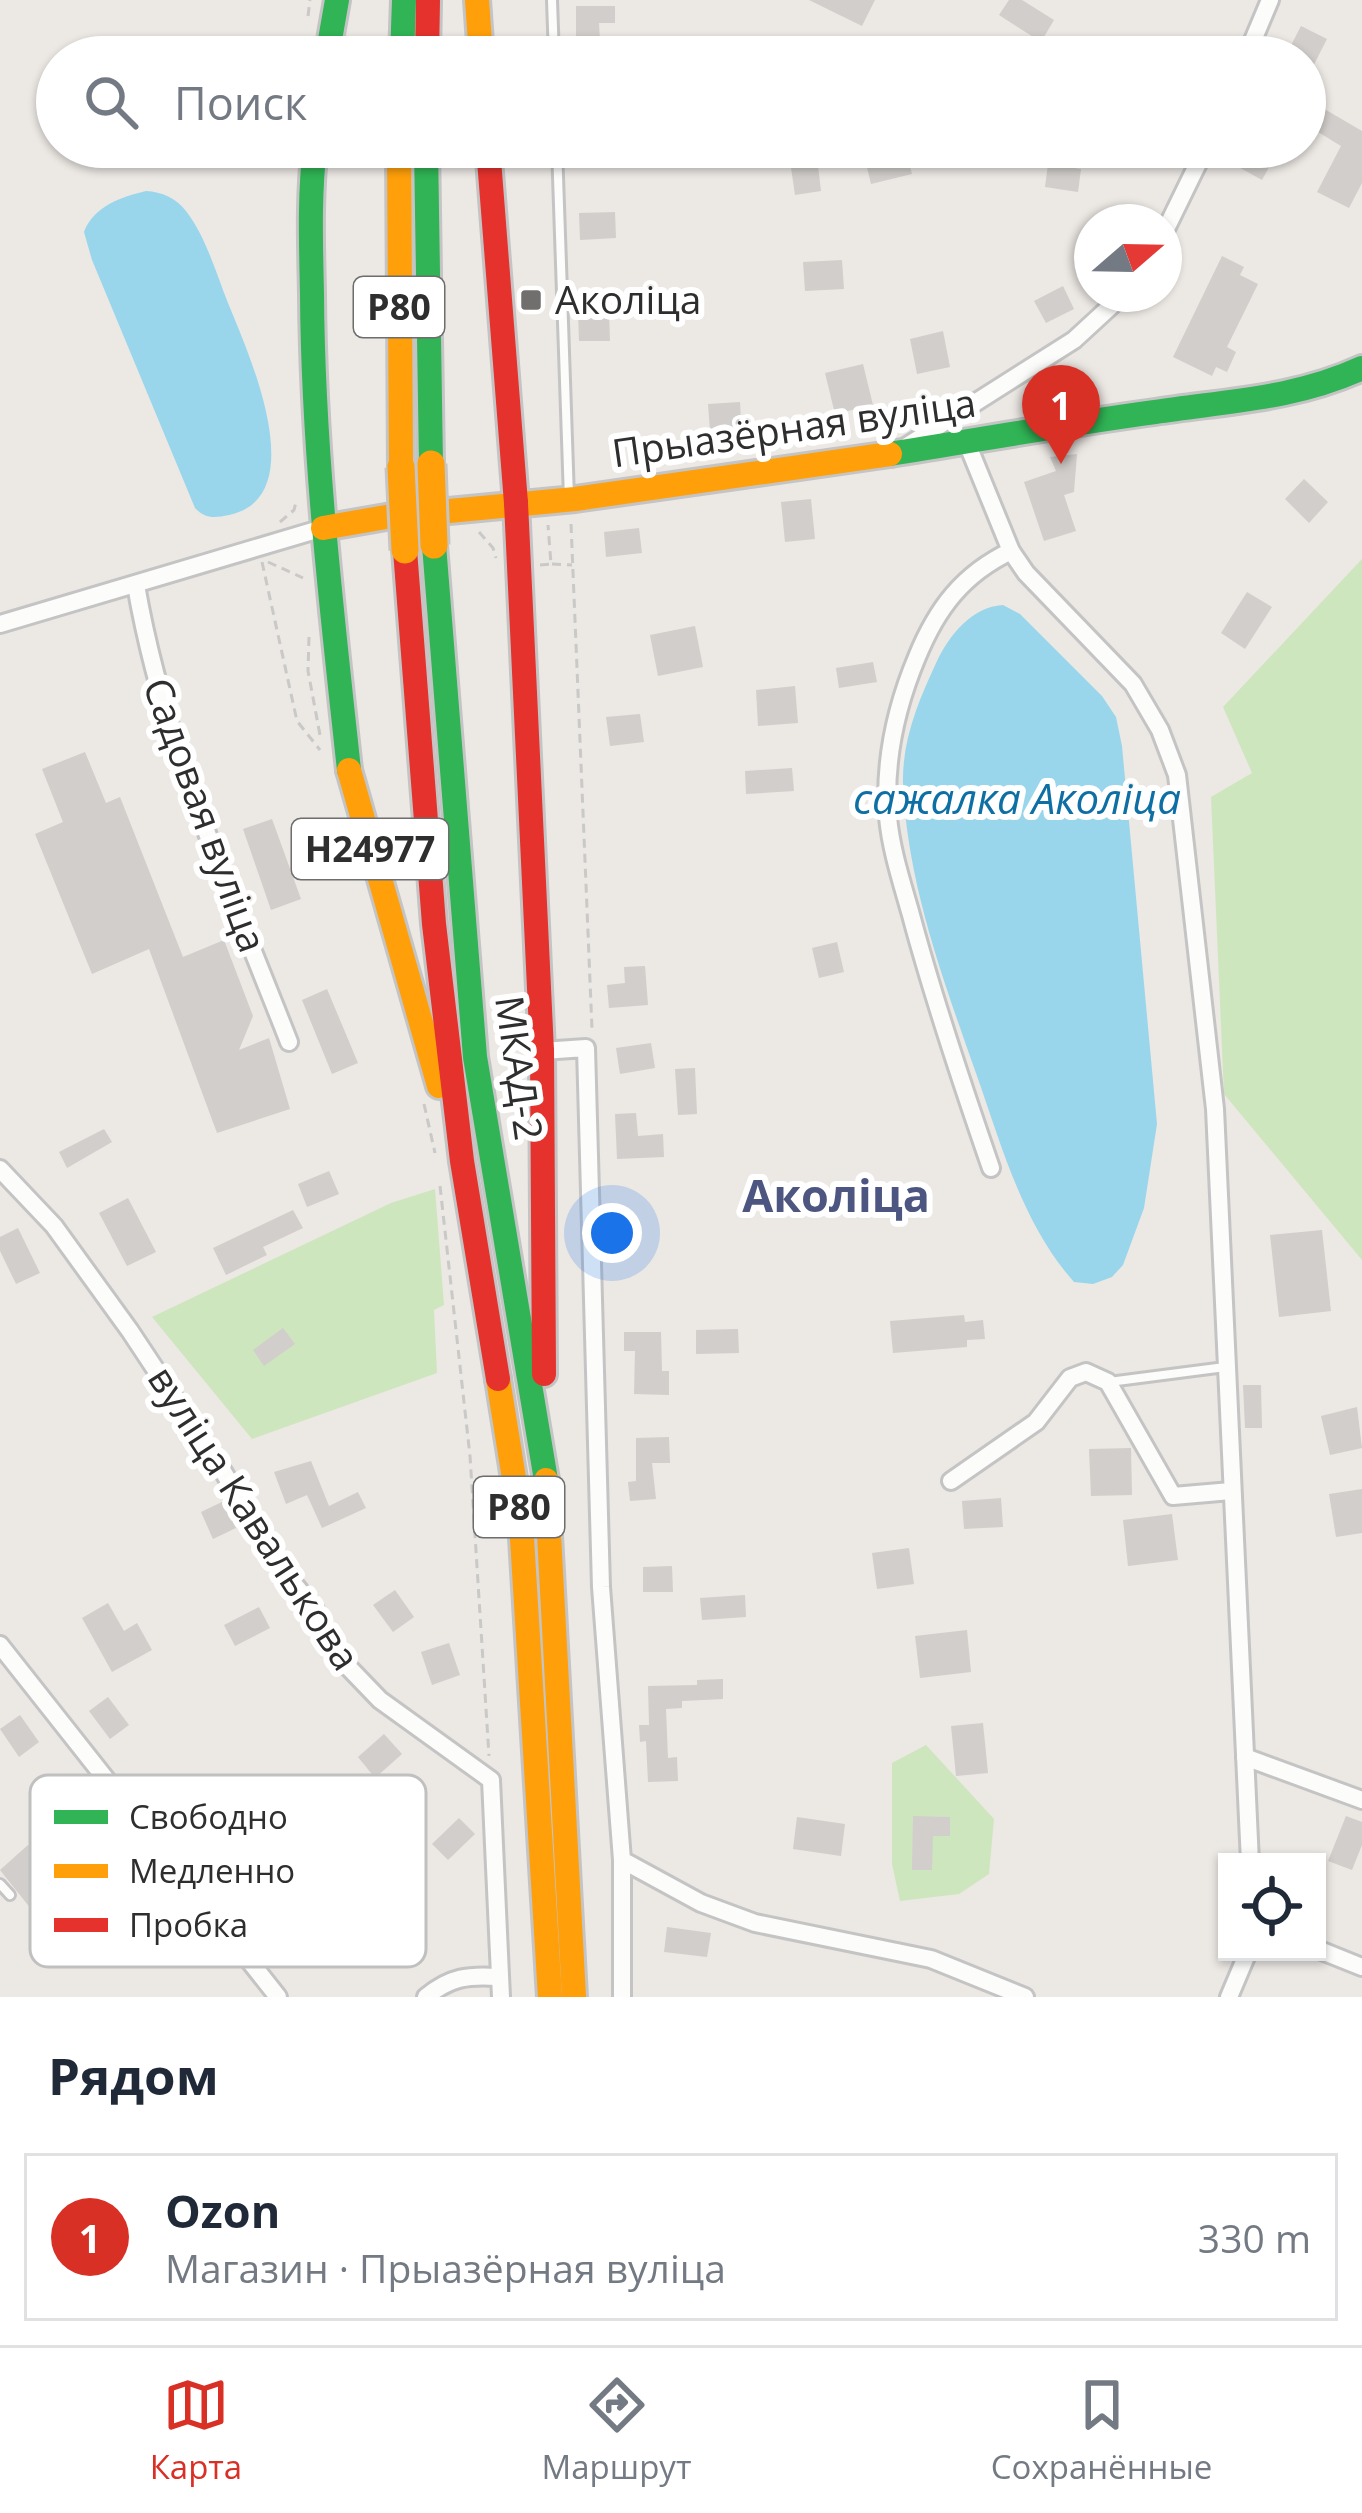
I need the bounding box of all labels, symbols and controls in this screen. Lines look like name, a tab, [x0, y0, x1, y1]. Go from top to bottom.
search box	[36, 36, 1326, 168]
icon: search	[78, 69, 144, 135]
text: Поиск	[174, 72, 307, 133]
north arrow	[1074, 204, 1182, 312]
place label: Аколіца	[555, 272, 702, 325]
road number: Р80	[354, 277, 444, 337]
marker: Аколіца	[518, 287, 544, 313]
pin: 1	[1022, 365, 1100, 464]
street label: Прыазёрная вуліца	[609, 375, 979, 478]
street label: Садовая вуліца	[132, 670, 281, 959]
water label: сажалка Аколіца	[853, 769, 1181, 826]
road number: Н24977	[292, 819, 448, 879]
street label: МКАД-2	[484, 992, 557, 1143]
district label: Аколіца	[742, 1164, 930, 1225]
your location	[582, 1203, 642, 1263]
street label: вуліца Кавалькова	[137, 1355, 374, 1680]
road number: Р80	[474, 1477, 564, 1537]
legend	[30, 1775, 426, 1967]
text: Свободно	[129, 1794, 288, 1839]
text: Медленно	[129, 1848, 295, 1893]
map controls	[1218, 1853, 1326, 1961]
button: locate	[1218, 1853, 1326, 1961]
text: Пробка	[129, 1902, 248, 1947]
text: Рядом	[48, 2040, 219, 2110]
text: Ozon	[165, 2180, 280, 2241]
text: 1	[79, 2211, 101, 2264]
text: 330 m	[1198, 2211, 1311, 2264]
text: Магазин · Прыазёрная вуліца	[165, 2241, 726, 2294]
tab: Карта	[150, 2372, 242, 2489]
tab: Маршрут	[542, 2372, 691, 2489]
tab: Сохранённые	[991, 2372, 1212, 2489]

